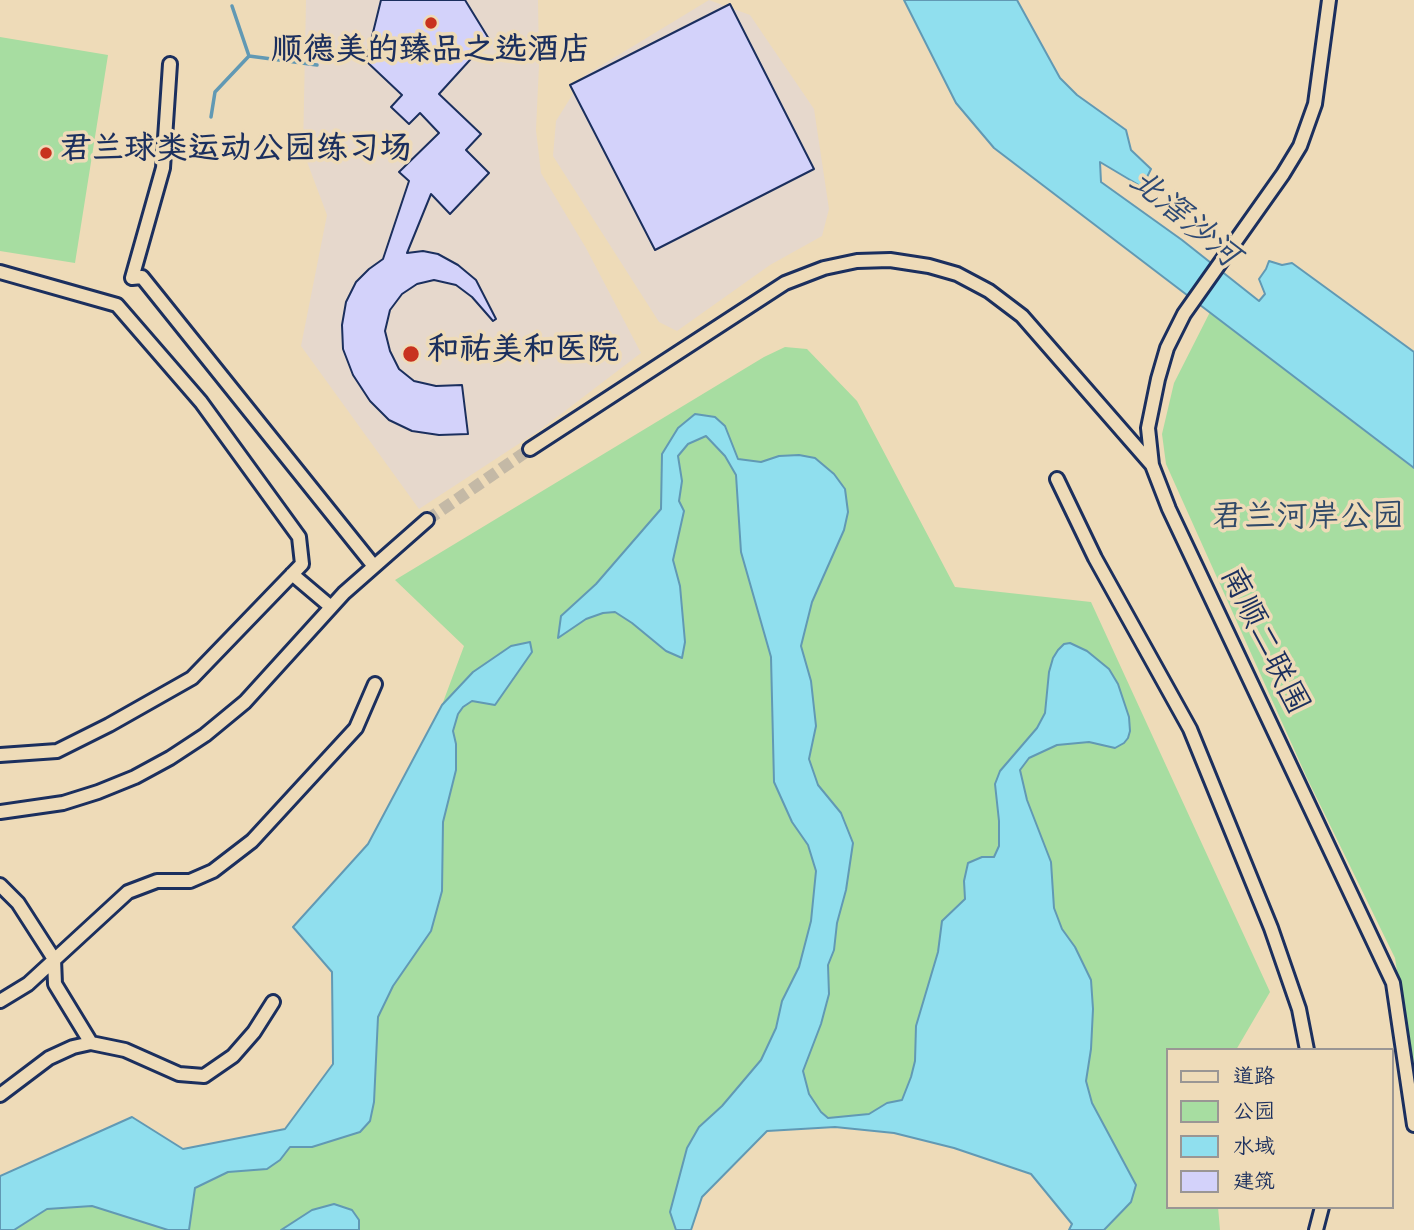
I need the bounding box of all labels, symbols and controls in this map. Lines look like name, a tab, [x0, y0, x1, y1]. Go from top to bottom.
marker: 顺德美的臻品之选酒店	[423, 15, 439, 31]
place label: 顺德美的臻品之选酒店	[271, 35, 591, 73]
place label: 君兰球类运动公园练习场	[60, 134, 412, 172]
marker: 君兰球类运动公园练习场	[38, 145, 54, 161]
water label: 北滘沙河	[1119, 163, 1245, 279]
place label: 和祐美和医院	[427, 335, 619, 373]
marker: 和祐美和医院	[401, 344, 421, 364]
park label: 君兰河岸公园	[1212, 502, 1404, 540]
street label: 南顺二联围	[1209, 562, 1313, 722]
legend	[1166, 1048, 1393, 1209]
text: 道路	[1233, 1063, 1275, 1093]
text: 公园	[1233, 1098, 1275, 1128]
text: 水域	[1233, 1133, 1275, 1163]
text: 建筑	[1233, 1168, 1275, 1198]

